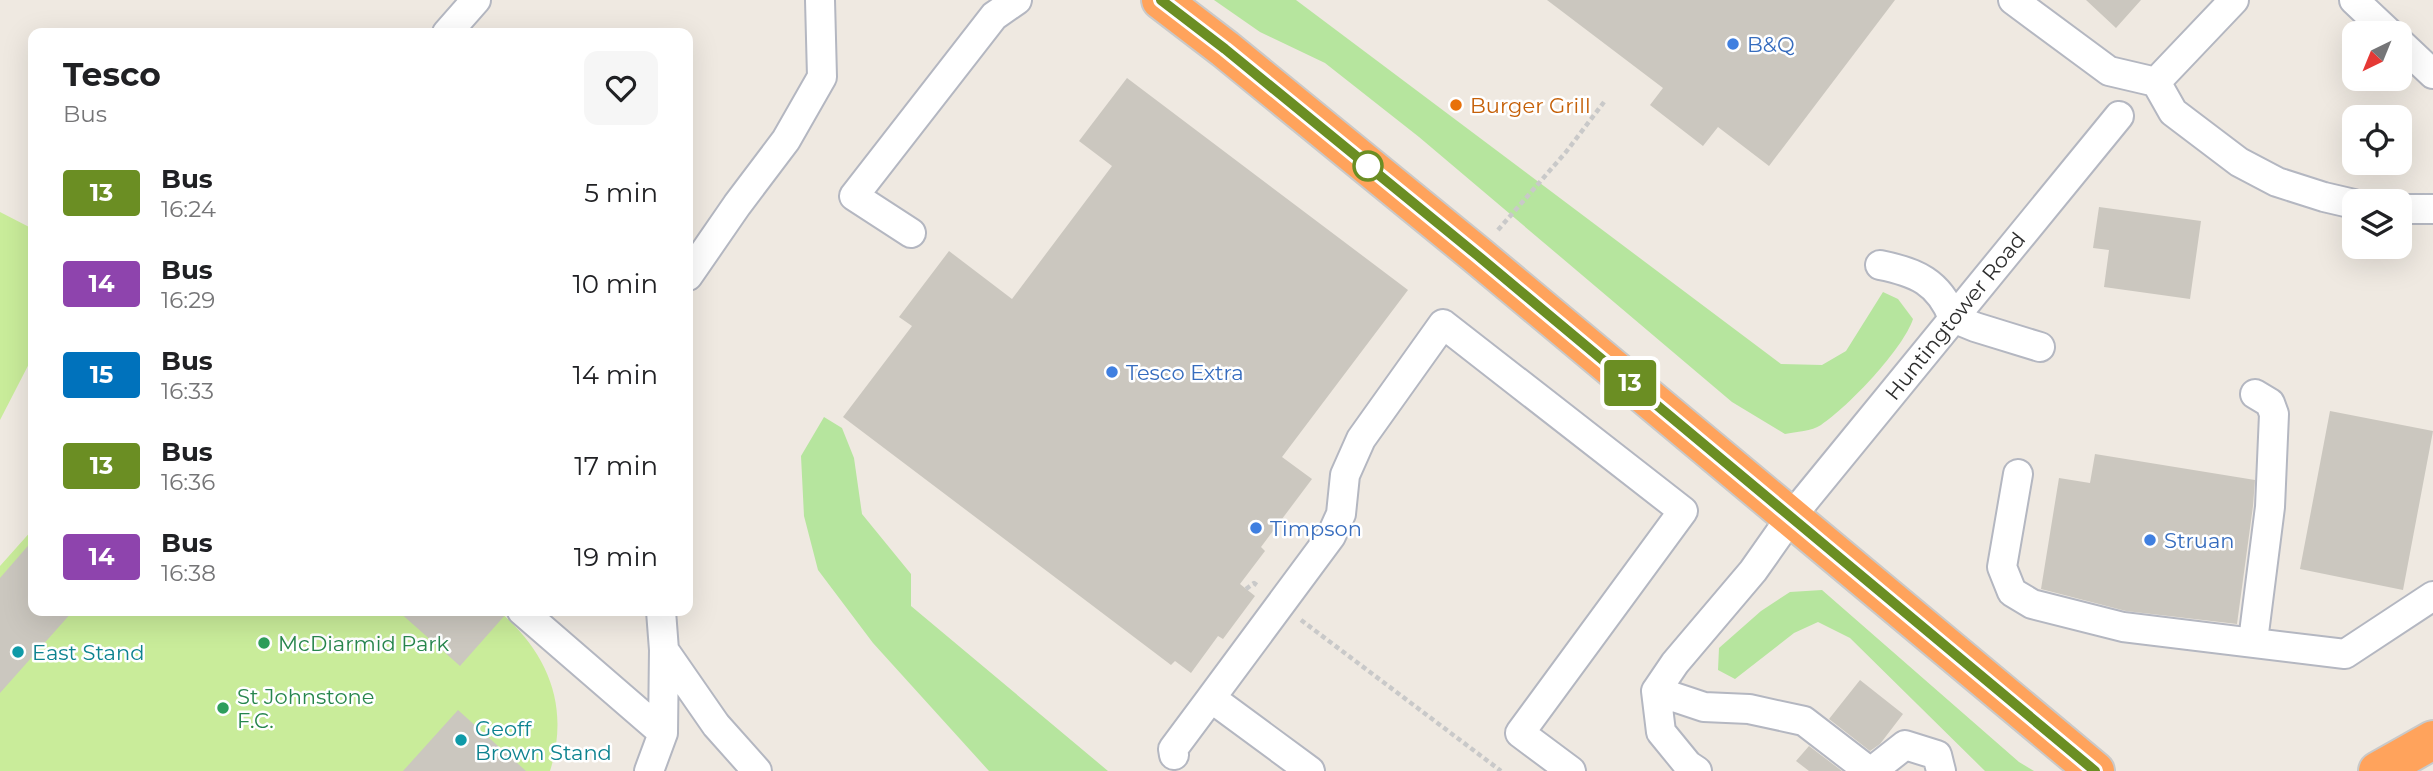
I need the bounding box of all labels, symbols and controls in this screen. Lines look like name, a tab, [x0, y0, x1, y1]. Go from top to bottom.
north arrow	[2342, 21, 2412, 91]
map controls	[2342, 21, 2412, 259]
place label: B&Q	[1747, 32, 1795, 57]
marker: B&Q	[1725, 36, 1741, 52]
button: heart	[584, 51, 658, 125]
text: Tesco	[63, 54, 161, 94]
place label: Burger Grill	[1470, 93, 1591, 118]
marker: Burger Grill	[1448, 97, 1464, 113]
text: Bus	[63, 100, 107, 128]
button: locate	[2342, 105, 2412, 175]
unlabelled marker	[1353, 151, 1383, 181]
text: Bus	[161, 163, 213, 195]
text: 5 min	[584, 177, 658, 209]
text: 13	[90, 178, 113, 207]
button: layers	[2342, 189, 2412, 259]
text: 16:24	[161, 195, 216, 223]
street label: Huntingtower Road	[1880, 227, 2030, 405]
text: Bus	[161, 254, 213, 286]
text: 10 min	[572, 268, 658, 300]
text: 14	[89, 269, 114, 298]
text: 16:29	[161, 286, 215, 314]
text: Bus	[161, 345, 213, 377]
text: 14 min	[572, 359, 658, 391]
text: 15	[90, 360, 113, 389]
place label: Tesco Extra	[1126, 360, 1244, 385]
line badge: 13	[1598, 360, 1662, 406]
marker: Tesco Extra	[1104, 364, 1120, 380]
text: 13	[1618, 368, 1642, 397]
text: 16:33	[161, 377, 214, 405]
text: Bus	[161, 436, 213, 468]
text: 17 min	[574, 450, 658, 482]
text: 13	[90, 451, 113, 480]
text: 16:36	[161, 468, 215, 496]
place label: Timpson	[1270, 516, 1362, 541]
marker: Timpson	[1248, 520, 1264, 536]
text: Bus	[161, 527, 213, 559]
place label: Struan	[2164, 528, 2235, 553]
marker: Struan	[2142, 532, 2158, 548]
text: 19 min	[574, 541, 658, 573]
text: 14	[89, 542, 114, 571]
text: 16:38	[161, 559, 216, 587]
place label: McDiarmid Park	[278, 631, 450, 656]
marker: McDiarmid Park	[256, 635, 272, 651]
place label: East Stand	[32, 640, 144, 665]
marker: East Stand	[10, 644, 26, 660]
place label: St Johnstone F.C.	[237, 684, 374, 733]
marker: St Johnstone F.C.	[215, 700, 231, 716]
place label: Geoff Brown Stand	[475, 716, 612, 765]
marker: Geoff Brown Stand	[453, 732, 469, 748]

